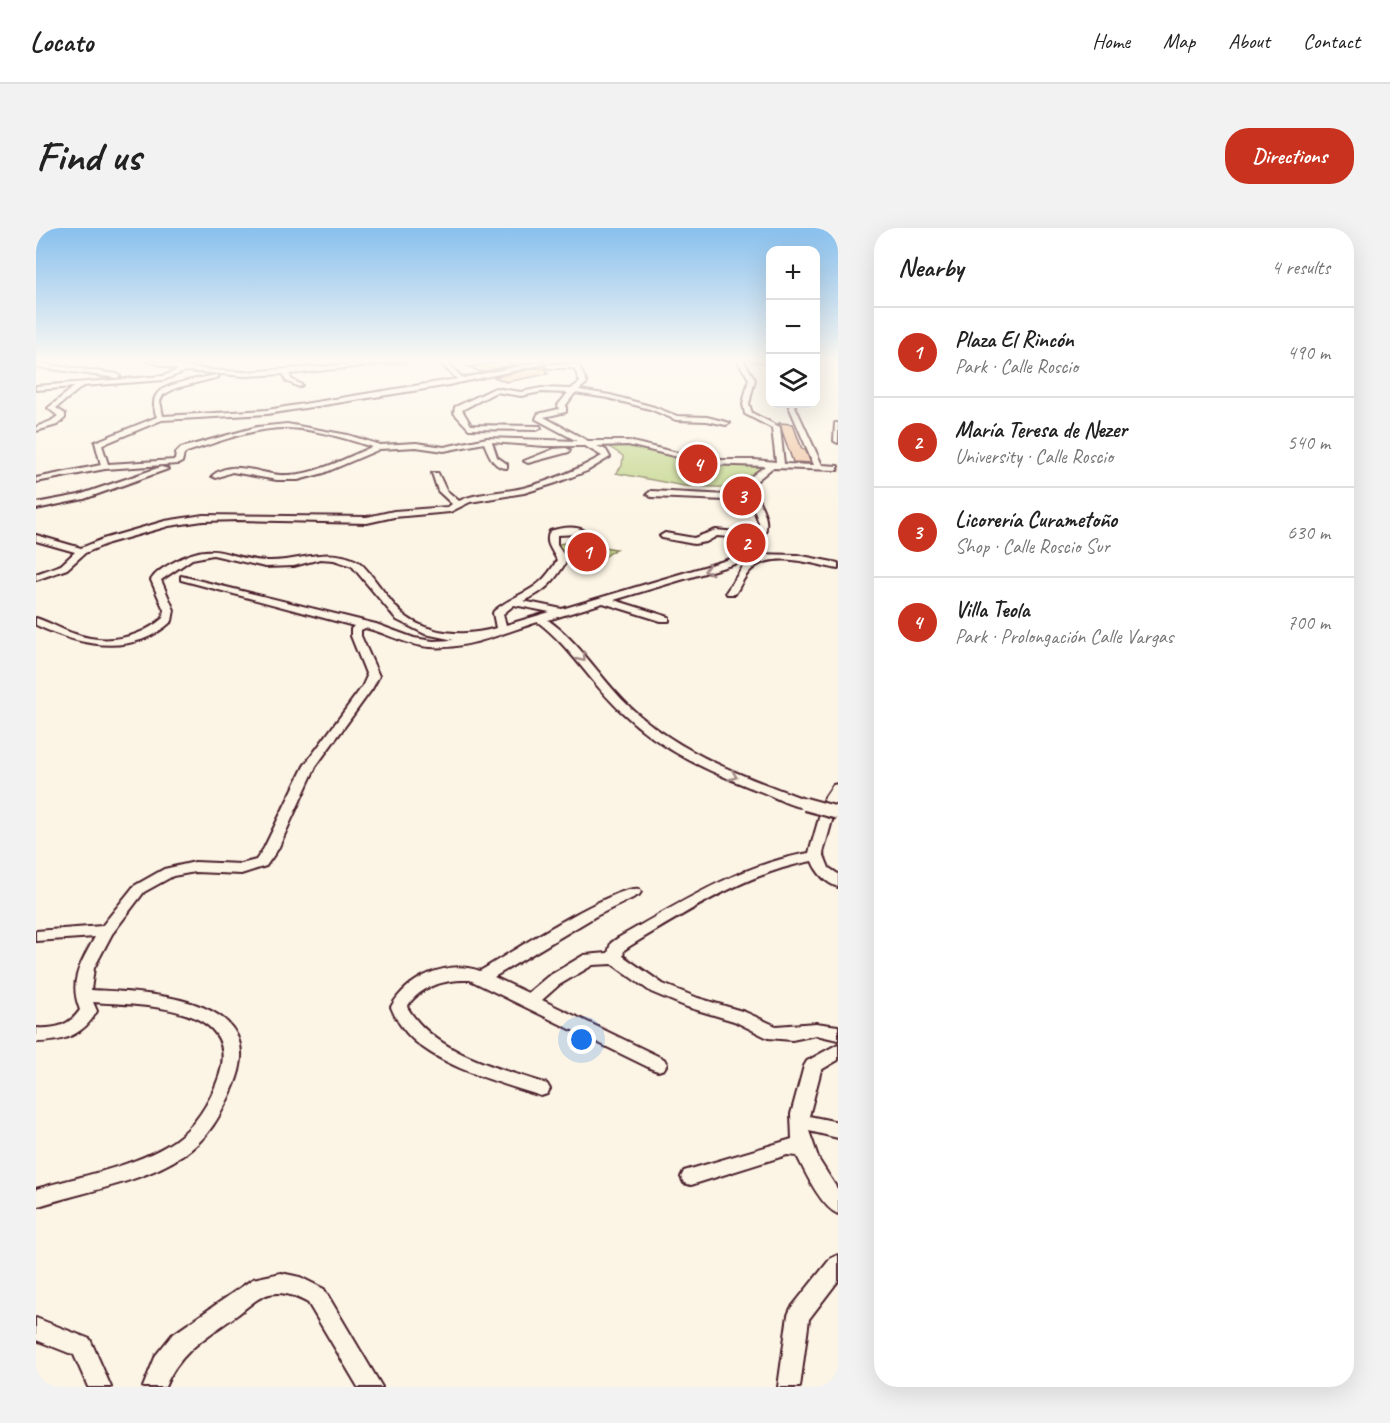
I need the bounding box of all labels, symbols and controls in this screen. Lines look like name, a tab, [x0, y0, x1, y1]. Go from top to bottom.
text: Locato	[30, 24, 93, 59]
text: Home	[1092, 28, 1130, 54]
text: Map	[1163, 28, 1195, 54]
text: About	[1228, 28, 1270, 54]
text: Contact	[1303, 28, 1360, 54]
button: Directions	[1225, 128, 1354, 184]
text: Find us	[36, 130, 141, 183]
map controls	[766, 246, 820, 408]
button: +	[766, 246, 820, 300]
text: Nearby	[898, 251, 963, 284]
text: 4 results	[1271, 255, 1330, 280]
button: −	[766, 300, 820, 354]
text: Plaza El Rincón	[955, 326, 1074, 354]
text: 1	[913, 340, 922, 365]
text: 490 m	[1287, 340, 1330, 365]
button: layers	[766, 354, 820, 408]
text: Park · Calle Roscio	[955, 354, 1078, 379]
text: María Teresa de Nezer	[955, 416, 1127, 444]
text: 2	[913, 430, 922, 455]
text: 540 m	[1287, 430, 1330, 455]
pin: 4	[678, 442, 718, 486]
text: University · Calle Roscio	[955, 444, 1113, 469]
pin: 3	[722, 474, 762, 518]
text: Licorería Curametoño	[955, 506, 1117, 534]
pin: 2	[726, 520, 766, 566]
text: 3	[913, 520, 922, 545]
text: 630 m	[1287, 520, 1330, 545]
pin: 1	[568, 530, 606, 574]
text: Shop · Calle Roscio Sur	[955, 534, 1110, 559]
one-way arrow	[703, 563, 713, 576]
text: Villa Teola	[955, 596, 1030, 624]
text: 4	[913, 610, 922, 635]
text: 700 m	[1287, 610, 1330, 635]
text: Park · Prolongación Calle Vargas	[955, 624, 1173, 649]
one-way arrow	[574, 651, 585, 662]
one-way arrow	[727, 768, 738, 781]
your location	[567, 1025, 596, 1054]

